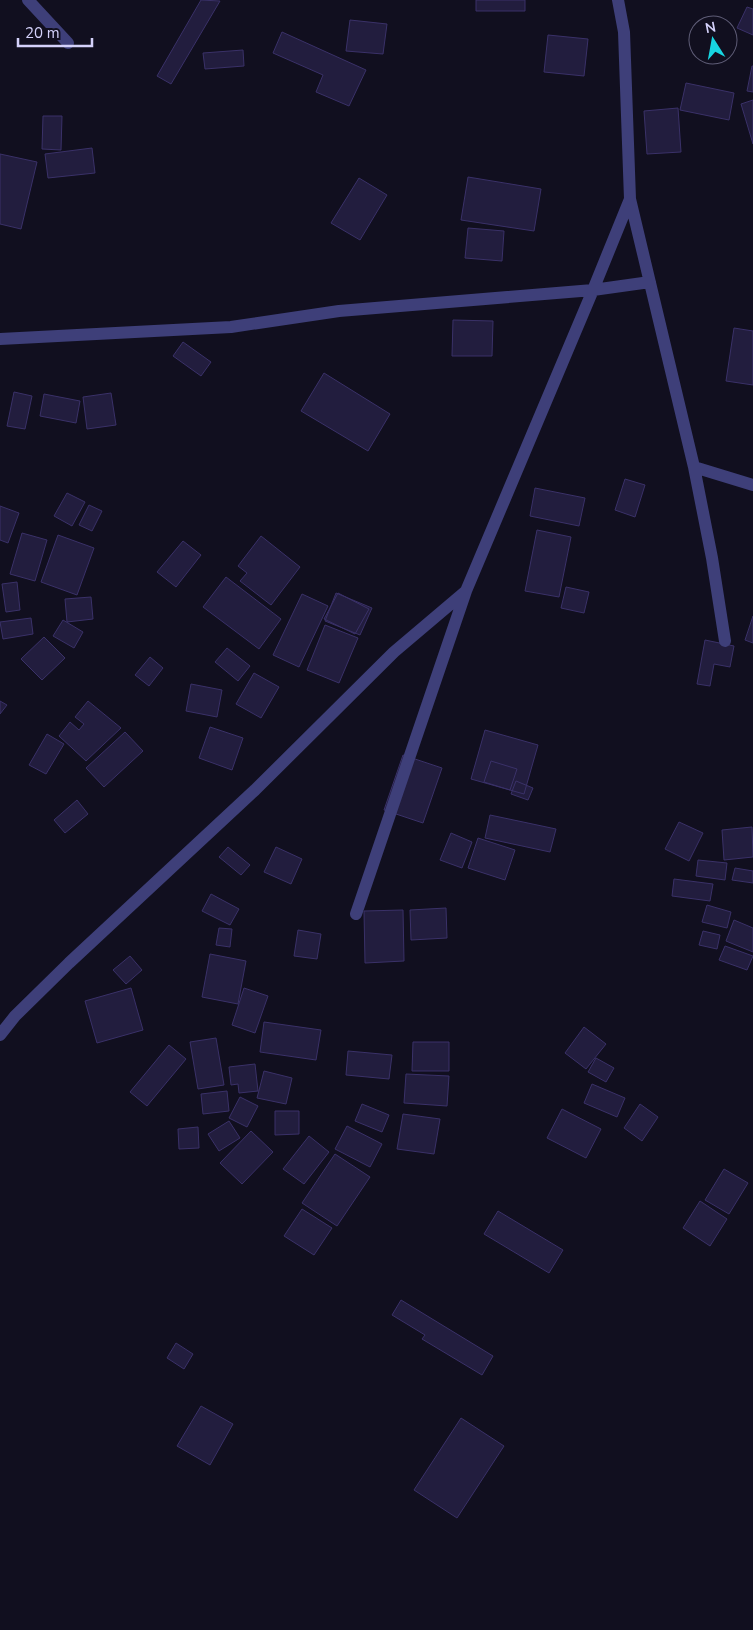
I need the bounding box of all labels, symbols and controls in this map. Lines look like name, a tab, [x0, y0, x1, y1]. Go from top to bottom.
scale bar	[18, 15, 91, 47]
north arrow	[688, 15, 738, 65]
text: N	[704, 17, 718, 38]
text: 20 m	[25, 23, 60, 43]

